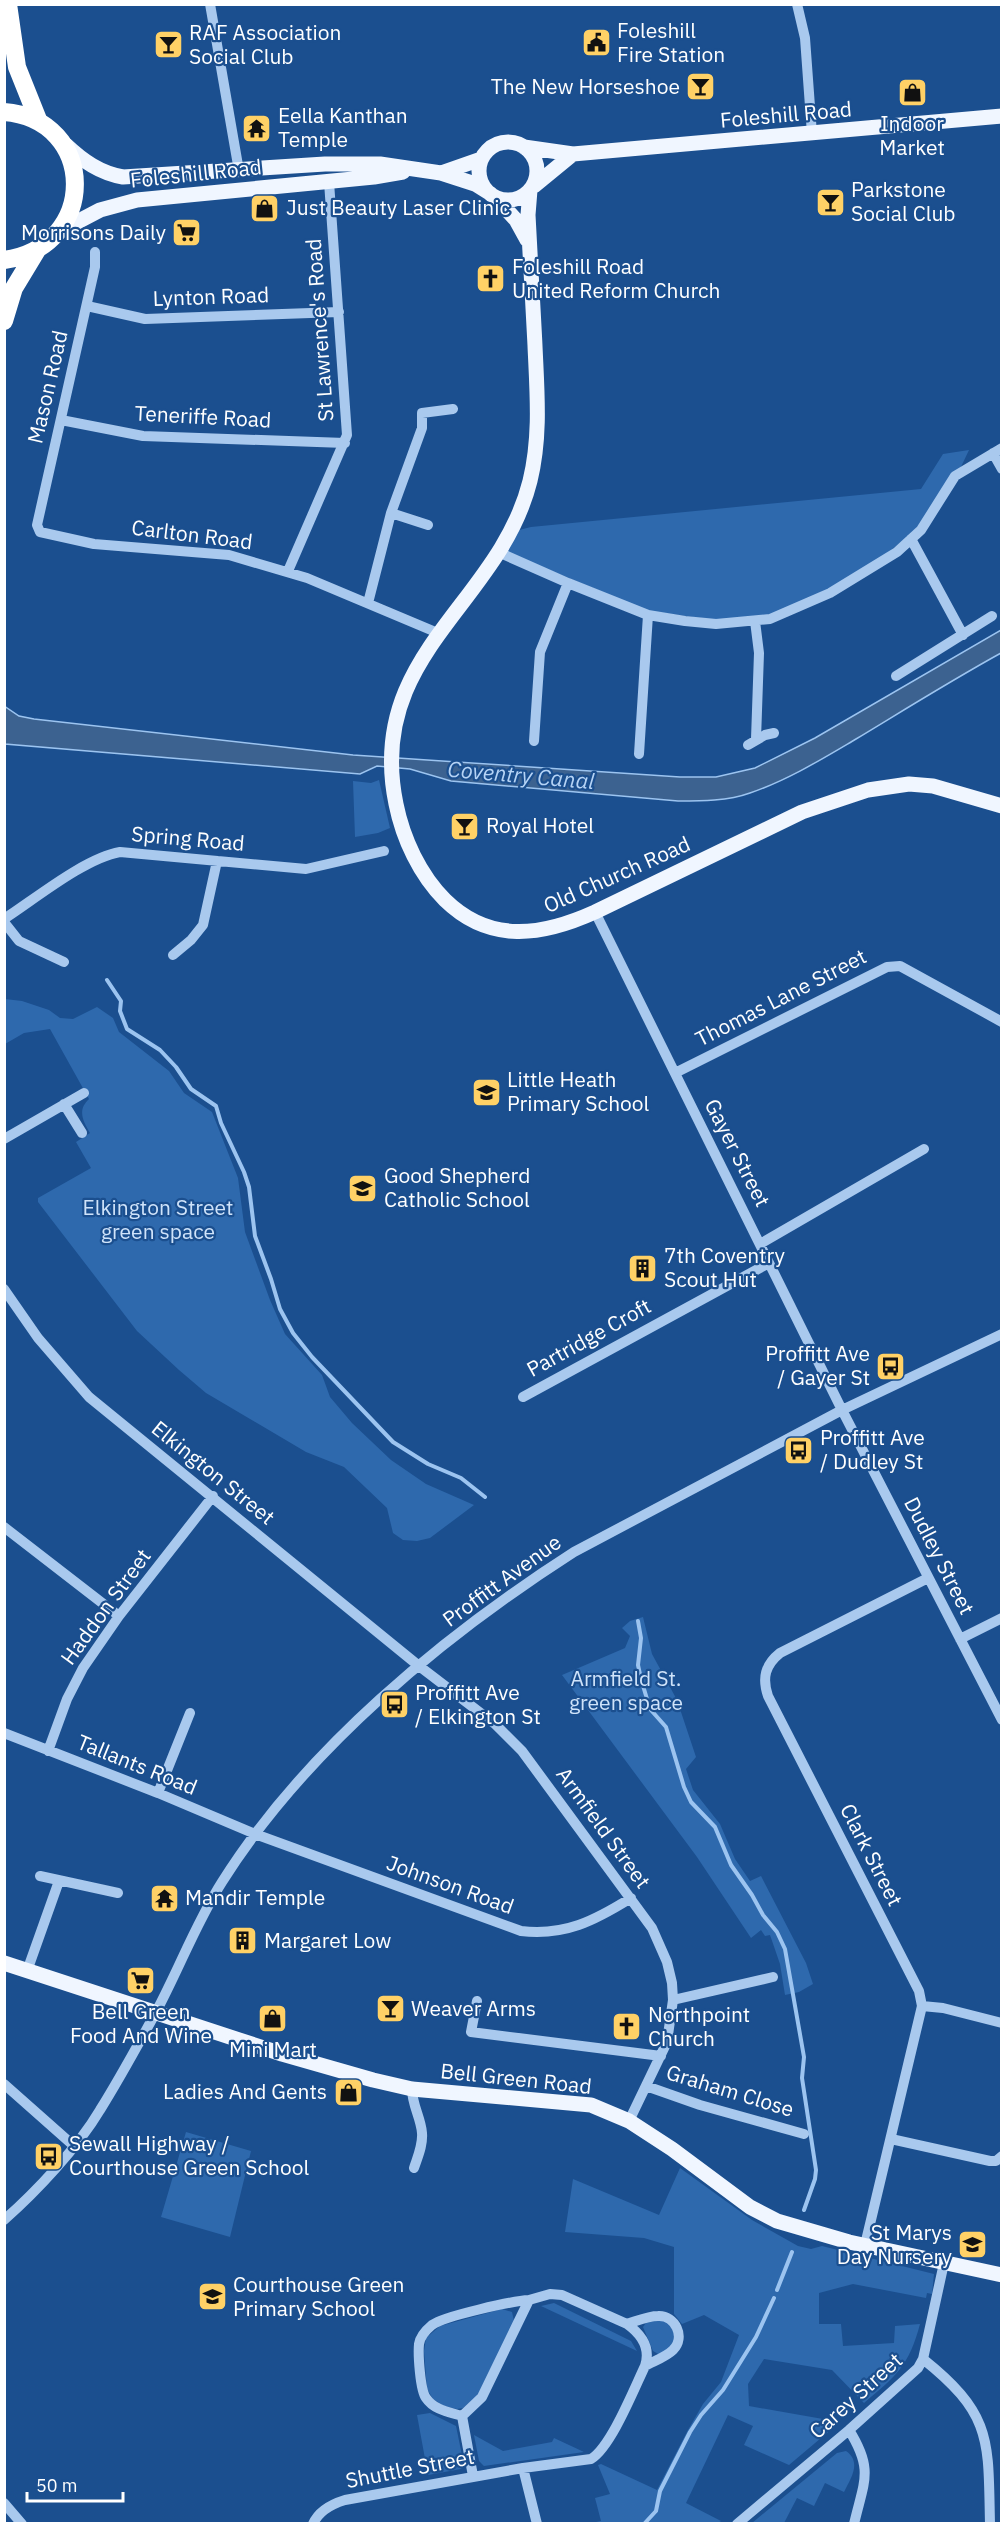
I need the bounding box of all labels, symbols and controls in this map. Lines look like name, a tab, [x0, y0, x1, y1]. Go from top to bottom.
place label: Foleshill Fire Station	[617, 16, 725, 68]
place label: RAF Association Social Club	[189, 18, 341, 70]
public building icon: Foleshill Fire Station	[580, 27, 612, 59]
bar icon: RAF Association Social Club	[152, 29, 184, 61]
bar icon: The New Horseshoe	[685, 71, 717, 103]
place label: The New Horseshoe	[491, 72, 680, 100]
shop icon: Indoor Market	[896, 77, 928, 109]
street label: Foleshill Road	[719, 94, 853, 134]
place label: Eella Kanthan Temple	[278, 101, 408, 153]
place label: Indoor Market	[879, 109, 945, 161]
temple icon: Eella Kanthan Temple	[241, 112, 273, 144]
street label: Foleshill Road	[129, 152, 263, 194]
place label: Parkstone Social Club	[851, 175, 956, 227]
bar icon: Parkstone Social Club	[814, 186, 846, 218]
shop icon: Just Beauty Laser Clinic	[249, 192, 281, 224]
place label: Just Beauty Laser Clinic	[286, 193, 510, 221]
supermarket icon: Morrisons Daily	[171, 217, 203, 249]
place label: Morrisons Daily	[21, 218, 167, 246]
street label: St Lawrence's Road	[299, 238, 339, 423]
place label: Foleshill Road United Reform Church	[512, 252, 721, 304]
church icon: Foleshill Road United Reform Church	[475, 263, 507, 295]
street label: Lynton Road	[152, 280, 270, 312]
street label: Mason Road	[20, 327, 74, 446]
street label: Teneriffe Road	[134, 398, 272, 434]
street label: Carlton Road	[130, 513, 254, 555]
water label: Coventry Canal	[447, 754, 596, 795]
bar icon: Royal Hotel	[449, 810, 481, 842]
place label: Royal Hotel	[486, 811, 594, 839]
street label: Spring Road	[130, 819, 246, 857]
street label: Old Church Road	[539, 829, 694, 919]
street label: Thomas Lane Street	[690, 942, 871, 1052]
place label: Little Heath Primary School	[507, 1065, 650, 1117]
school or university icon: Little Heath Primary School	[470, 1076, 502, 1108]
street label: Gayer Street	[699, 1094, 777, 1211]
place label: Good Shepherd Catholic School	[384, 1161, 530, 1213]
school or university icon: Good Shepherd Catholic School	[347, 1172, 379, 1204]
park label: Elkington Street green space	[83, 1193, 233, 1245]
place label: 7th Coventry Scout Hut	[664, 1241, 785, 1293]
building icon: 7th Coventry Scout Hut	[627, 1252, 659, 1284]
street label: Partridge Croft	[521, 1291, 656, 1383]
place label: Proffitt Ave / Gayer St	[765, 1339, 870, 1391]
bus stop icon: Proffitt Ave / Gayer St	[875, 1350, 907, 1382]
street label: Elkington Street	[146, 1414, 281, 1531]
place label: Proffitt Ave / Dudley St	[820, 1423, 925, 1475]
bus stop icon: Proffitt Ave / Dudley St	[783, 1434, 815, 1466]
street label: Dudley Street	[898, 1492, 982, 1619]
street label: Proffitt Avenue	[437, 1528, 566, 1633]
street label: Haddon Street	[54, 1543, 157, 1670]
park label: Armfield St. green space	[569, 1664, 683, 1716]
place label: Proffitt Ave / Elkington St	[415, 1678, 541, 1730]
bus stop icon: Proffitt Ave / Elkington St	[378, 1689, 410, 1721]
street label: Tallants Road	[73, 1727, 202, 1801]
street label: Armfield Street	[550, 1761, 657, 1894]
street label: Clark Street	[834, 1799, 910, 1910]
street label: Johnson Road	[383, 1848, 518, 1920]
temple icon: Mandir Temple	[148, 1882, 180, 1914]
place label: Mandir Temple	[185, 1883, 325, 1911]
building icon: Margaret Low	[227, 1925, 259, 1957]
place label: Margaret Low	[264, 1926, 391, 1954]
supermarket icon: Bell Green Food And Wine	[125, 1965, 157, 1997]
bar icon: Weaver Arms	[374, 1993, 406, 2025]
place label: Weaver Arms	[411, 1994, 536, 2022]
place label: Bell Green Food And Wine	[70, 1997, 212, 2049]
place label: Northpoint Church	[648, 2000, 750, 2052]
shop icon: Mini Mart	[257, 2003, 289, 2035]
church icon: Northpoint Church	[611, 2011, 643, 2043]
place label: Mini Mart	[229, 2035, 317, 2063]
street label: Bell Green Road	[439, 2056, 593, 2100]
street label: Graham Close	[663, 2057, 798, 2123]
shop icon: Ladies And Gents	[332, 2076, 364, 2108]
place label: Ladies And Gents	[163, 2077, 327, 2105]
place label: Sewall Highway / Courthouse Green School	[69, 2129, 310, 2181]
bus stop icon: Sewall Highway / Courthouse Green School	[32, 2140, 64, 2172]
place label: St Marys Day Nursery	[837, 2218, 953, 2270]
school or university icon: St Marys Day Nursery	[957, 2229, 989, 2261]
place label: Courthouse Green Primary School	[233, 2270, 404, 2322]
school or university icon: Courthouse Green Primary School	[196, 2281, 228, 2313]
street label: Carey Street	[803, 2346, 908, 2445]
street label: Shuttle Street	[343, 2442, 476, 2494]
scale bar	[27, 2465, 123, 2503]
text: 50 m	[36, 2474, 78, 2497]

